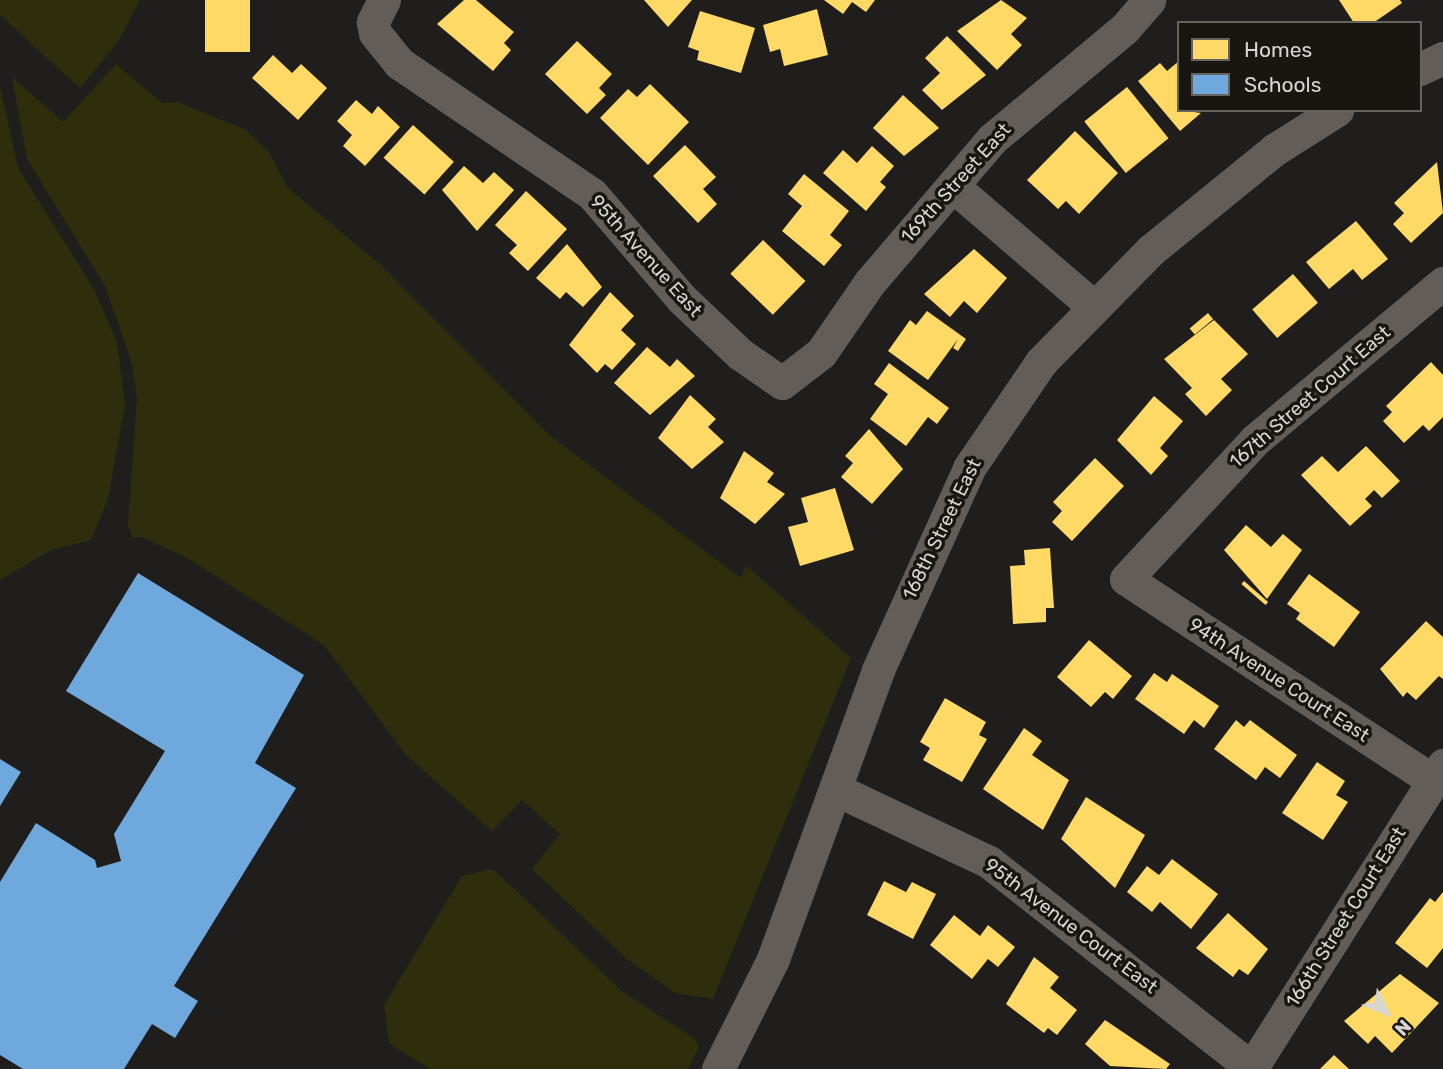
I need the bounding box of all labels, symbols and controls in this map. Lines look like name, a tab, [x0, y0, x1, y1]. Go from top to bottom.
legend	[1177, 21, 1422, 112]
text: Homes	[1244, 37, 1312, 62]
text: Schools	[1244, 72, 1321, 97]
street label: 169th Street East	[896, 118, 1016, 248]
street label: 95th Avenue East	[585, 190, 707, 322]
street label: 167th Street Court East	[1225, 321, 1395, 473]
street label: 168th Street East	[898, 455, 986, 603]
street label: 94th Avenue Court East	[1184, 613, 1374, 747]
street label: 166th Street Court East	[1281, 823, 1411, 1011]
street label: 95th Avenue Court East	[980, 853, 1162, 999]
north arrow	[1352, 978, 1422, 1048]
text: N	[1390, 1015, 1416, 1040]

